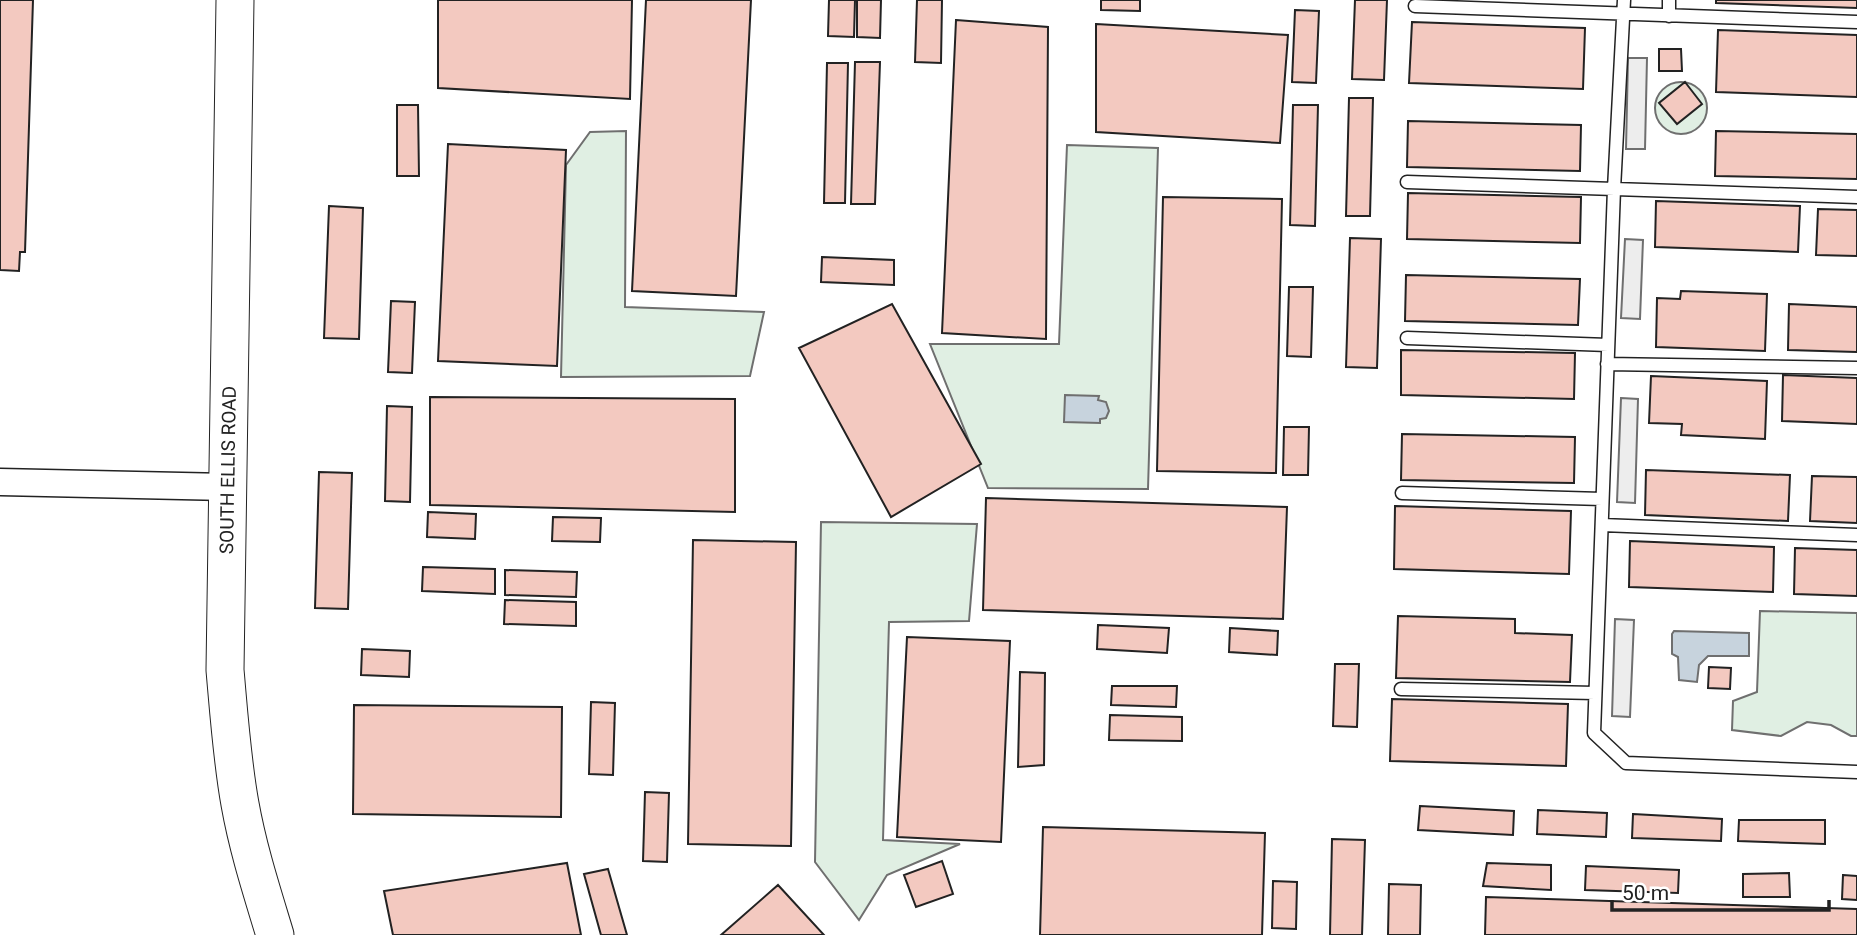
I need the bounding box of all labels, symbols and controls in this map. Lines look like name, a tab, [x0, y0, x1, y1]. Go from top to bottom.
street label: SOUTH ELLIS ROAD	[215, 386, 241, 554]
scale bar	[1612, 869, 1829, 913]
text: 50 m	[1622, 881, 1669, 905]

